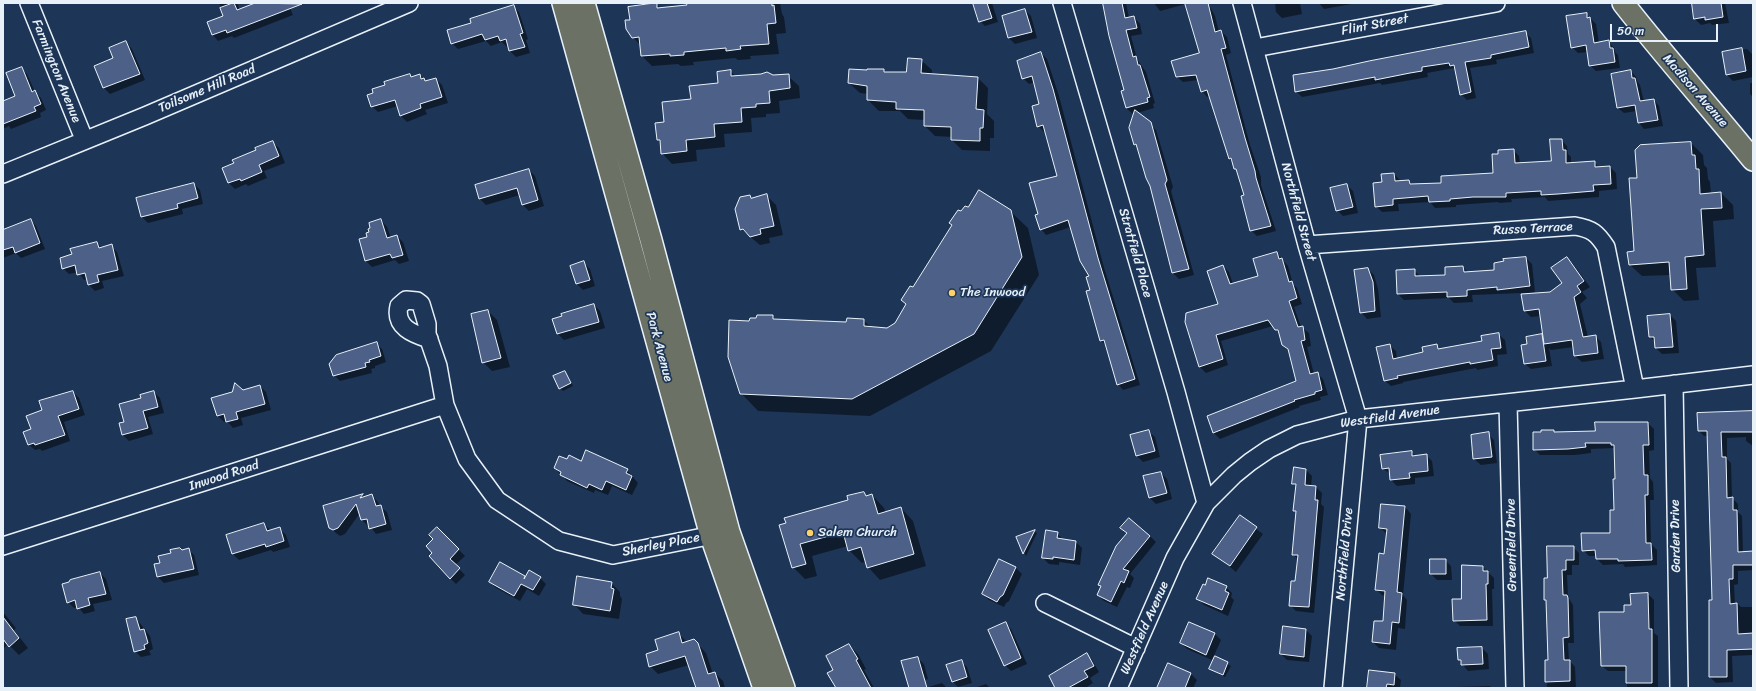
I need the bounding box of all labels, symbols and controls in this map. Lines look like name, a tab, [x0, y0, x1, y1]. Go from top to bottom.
street label: Flint Street	[1340, 11, 1410, 39]
scale bar	[1612, 16, 1720, 42]
street label: Farmington Avenue	[28, 17, 84, 125]
text: 50 m	[1617, 20, 1644, 42]
street label: Madison Avenue	[1659, 51, 1731, 131]
street label: Toilsome Hill Road	[156, 62, 258, 116]
street label: Northfield Street	[1277, 161, 1319, 263]
street label: Stratfield Place	[1115, 206, 1155, 300]
street label: Russo Terrace	[1493, 219, 1573, 239]
place label: The Inwood	[960, 285, 1025, 301]
marker: The Inwood	[947, 288, 957, 298]
street label: Park Avenue	[642, 310, 676, 384]
street label: Westfield Avenue	[1339, 402, 1441, 432]
street label: Inwood Road	[187, 457, 261, 495]
street label: Greenfield Drive	[1503, 498, 1521, 592]
street label: Garden Drive	[1668, 499, 1684, 573]
street label: Northfield Drive	[1333, 507, 1357, 601]
place label: Salem Church	[818, 525, 897, 541]
marker: Salem Church	[805, 528, 815, 538]
street label: Sherley Place	[621, 530, 701, 560]
street label: Westfield Avenue	[1118, 579, 1172, 677]

